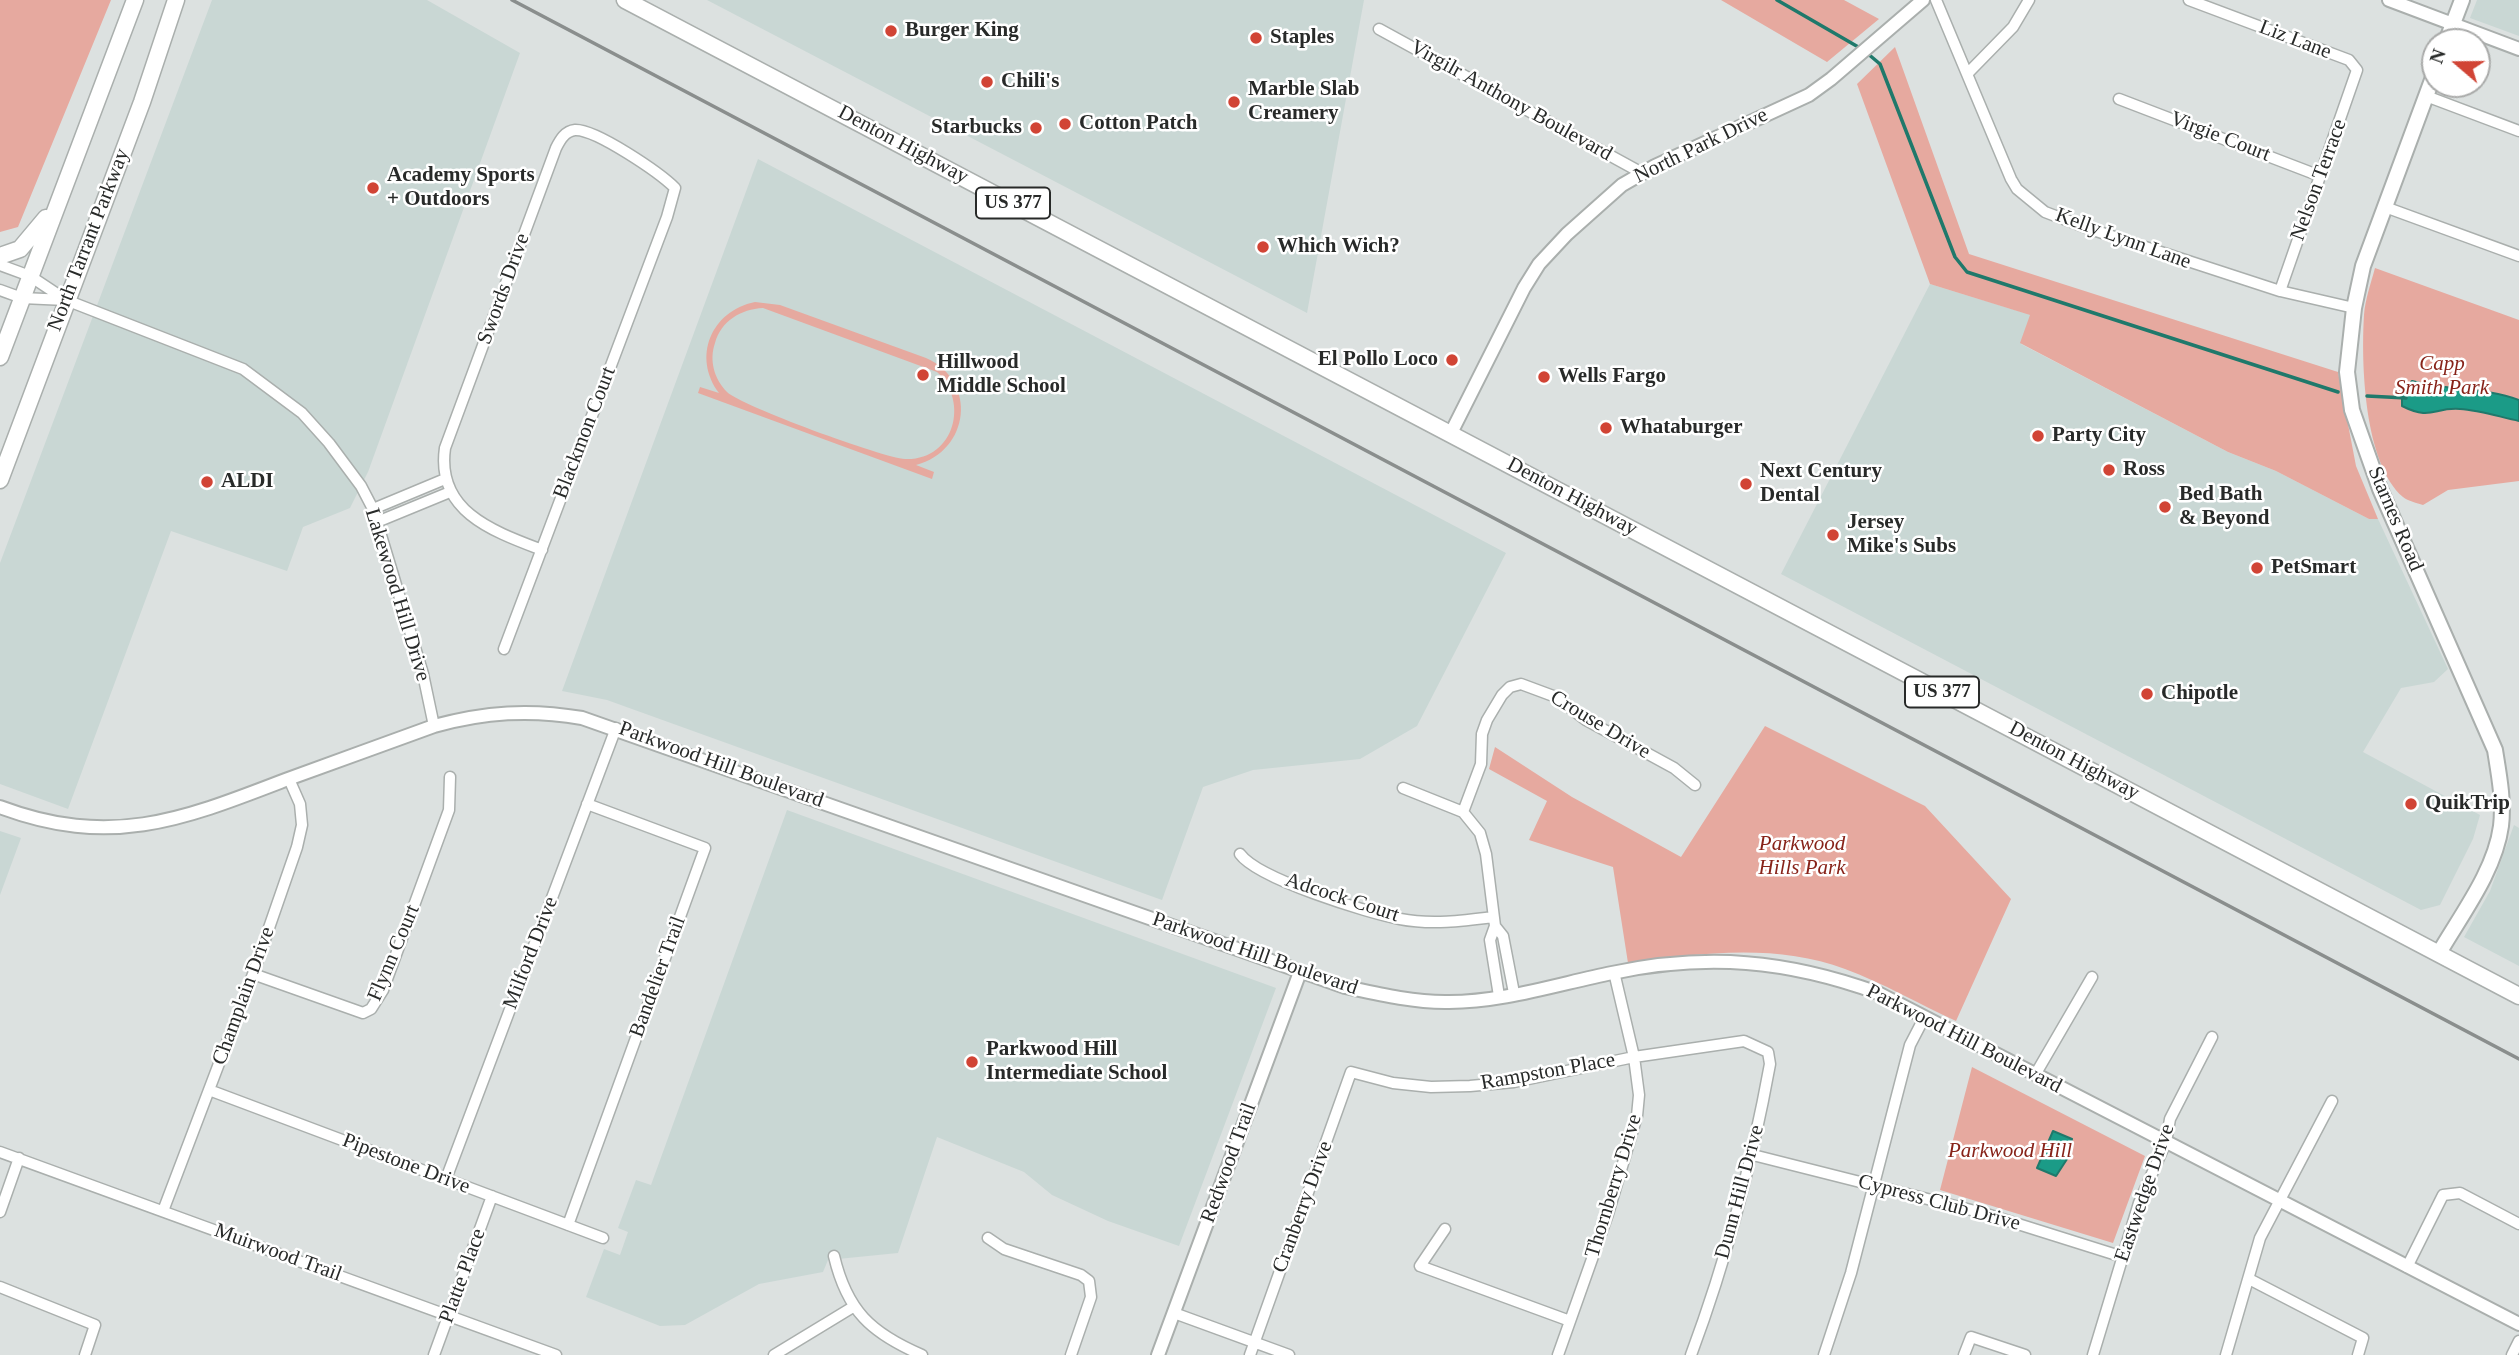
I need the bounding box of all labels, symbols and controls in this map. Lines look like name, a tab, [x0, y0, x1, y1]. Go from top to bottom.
street label: Liz Lane	[2255, 15, 2335, 65]
place label: Burger King	[905, 18, 1019, 44]
marker: Burger King	[883, 23, 899, 39]
place label: Staples	[1270, 25, 1334, 51]
north arrow	[2421, 28, 2491, 98]
marker: Staples	[1248, 30, 1264, 46]
street label: Virgilr Anthony Boulevard	[1406, 35, 1616, 167]
text: N	[2425, 46, 2450, 66]
place label: Chili's	[1001, 69, 1059, 95]
marker: Chili's	[979, 74, 995, 90]
place label: Marble Slab Creamery	[1248, 77, 1359, 127]
marker: Marble Slab Creamery	[1226, 94, 1242, 110]
street label: Denton Highway	[833, 100, 973, 190]
street label: North Park Drive	[1630, 103, 1772, 189]
street label: Virgie Court	[2166, 106, 2274, 168]
place label: Cotton Patch	[1079, 111, 1197, 137]
place label: Starbucks	[931, 115, 1022, 141]
marker: Cotton Patch	[1057, 116, 1073, 132]
street label: Nelson Terrace	[2285, 116, 2353, 244]
marker: Starbucks	[1028, 120, 1044, 136]
street label: North Tarrant Parkway	[43, 145, 135, 335]
place label: Academy Sports + Outdoors	[387, 163, 535, 213]
marker: Academy Sports + Outdoors	[365, 180, 381, 196]
road number: US 377	[976, 188, 1050, 218]
street label: Kelly Lynn Lane	[2052, 203, 2194, 275]
street label: Swords Drive	[472, 230, 536, 348]
place label: Which Wich?	[1277, 234, 1400, 260]
marker: Which Wich?	[1255, 239, 1271, 255]
place label: El Pollo Loco	[1318, 347, 1438, 373]
place label: Hillwood Middle School	[937, 350, 1066, 400]
park label: Capp Smith Park	[2395, 351, 2489, 401]
marker: El Pollo Loco	[1444, 352, 1460, 368]
street label: Blackmon Court	[548, 363, 622, 503]
place label: Wells Fargo	[1558, 364, 1666, 390]
marker: Hillwood Middle School	[915, 367, 931, 383]
marker: Wells Fargo	[1536, 369, 1552, 385]
place label: Whataburger	[1620, 415, 1742, 441]
marker: Whataburger	[1598, 420, 1614, 436]
place label: Party City	[2052, 423, 2146, 449]
marker: Party City	[2030, 428, 2046, 444]
street label: Denton Highway	[1502, 452, 1642, 542]
place label: Ross	[2123, 457, 2165, 483]
place label: Next Century Dental	[1760, 459, 1882, 509]
marker: Ross	[2101, 462, 2117, 478]
street label: Starnes Road	[2362, 463, 2428, 575]
place label: ALDI	[221, 469, 274, 495]
marker: ALDI	[199, 474, 215, 490]
marker: Next Century Dental	[1738, 476, 1754, 492]
place label: Bed Bath & Beyond	[2179, 482, 2269, 532]
marker: Bed Bath & Beyond	[2157, 499, 2173, 515]
street label: Lakewood Hill Drive	[359, 505, 435, 685]
place label: Jersey Mike's Subs	[1847, 510, 1956, 560]
marker: Jersey Mike's Subs	[1825, 527, 1841, 543]
place label: PetSmart	[2271, 555, 2356, 581]
marker: PetSmart	[2249, 560, 2265, 576]
road number: US 377	[1905, 677, 1979, 708]
place label: Chipotle	[2161, 681, 2238, 707]
street label: Crouse Drive	[1545, 685, 1655, 765]
marker: Chipotle	[2139, 686, 2155, 702]
street label: Parkwood Hill Boulevard	[615, 716, 827, 814]
street label: Denton Highway	[2004, 716, 2144, 806]
place label: QuikTrip	[2425, 791, 2510, 817]
marker: QuikTrip	[2403, 796, 2419, 812]
park label: Parkwood Hills Park	[1759, 831, 1845, 881]
street label: Adcock Court	[1282, 868, 1402, 928]
street label: Milford Drive	[498, 893, 564, 1013]
street label: Flynn Court	[362, 901, 426, 1005]
street label: Parkwood Hill Boulevard	[1149, 907, 1361, 1001]
street label: Bandelier Trail	[624, 913, 692, 1041]
street label: Champlain Drive	[207, 923, 281, 1069]
street label: Parkwood Hill Boulevard	[1862, 979, 2066, 1099]
place label: Parkwood Hill Intermediate School	[986, 1037, 1167, 1087]
street label: Rampston Place	[1479, 1048, 1617, 1096]
marker: Parkwood Hill Intermediate School	[964, 1054, 980, 1070]
street label: Redwood Trail	[1196, 1100, 1262, 1226]
street label: Thornberry Drive	[1580, 1111, 1648, 1261]
street label: Eastwedge Drive	[2110, 1121, 2180, 1265]
street label: Dunn Hill Drive	[1710, 1122, 1770, 1262]
street label: Pipestone Drive	[339, 1128, 473, 1200]
street label: Cranberry Drive	[1268, 1138, 1338, 1276]
park label: Parkwood Hill	[1948, 1138, 2072, 1164]
street label: Cypress Club Drive	[1855, 1169, 2023, 1237]
street label: Muirwood Trail	[211, 1218, 345, 1288]
street label: Platte Place	[434, 1225, 492, 1327]

